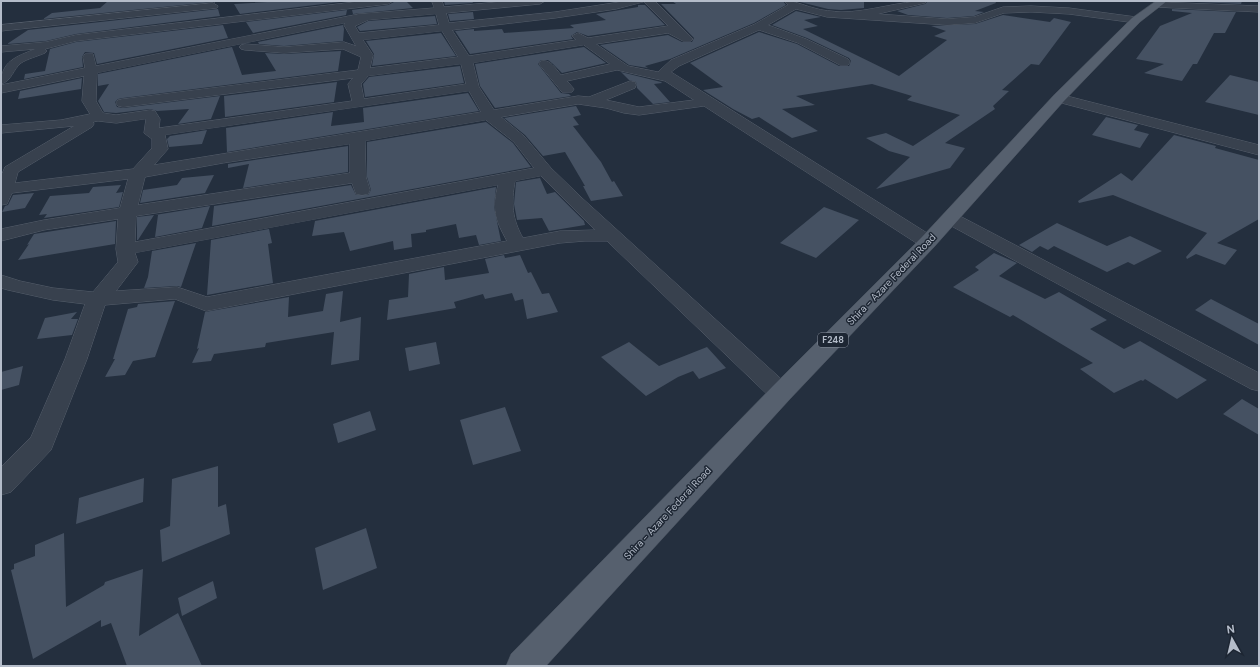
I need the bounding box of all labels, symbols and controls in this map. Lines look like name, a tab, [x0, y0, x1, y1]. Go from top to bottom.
street label: Shira - Azare Federal Road	[844, 231, 939, 328]
road number: F248	[818, 333, 848, 347]
street label: Shira - Azare Federal Road	[621, 464, 714, 563]
north arrow	[1212, 619, 1252, 659]
text: N	[1226, 622, 1236, 637]

